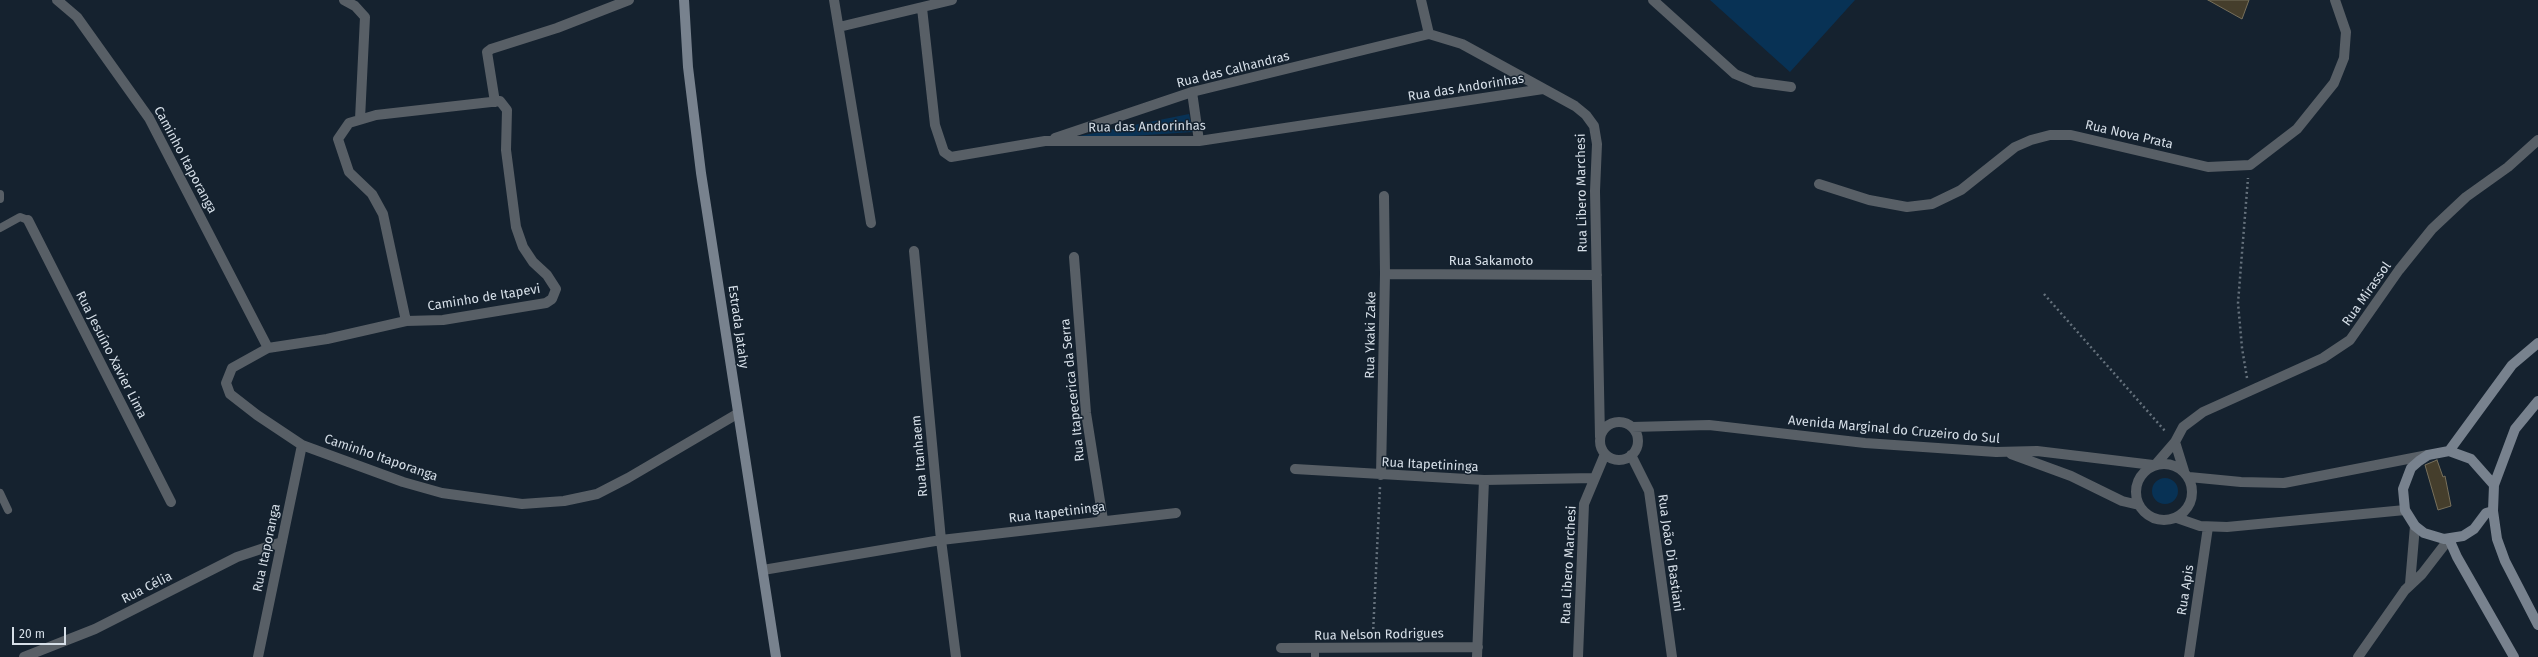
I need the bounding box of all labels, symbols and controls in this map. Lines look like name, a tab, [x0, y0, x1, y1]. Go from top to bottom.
street label: Rua das Calhandras	[1175, 48, 1291, 92]
street label: Rua das Andorinhas	[1407, 71, 1525, 105]
street label: Caminho Itaporanga	[150, 104, 220, 216]
street label: Rua Nova Prata	[2084, 117, 2174, 153]
street label: Rua das Andorinhas	[1088, 118, 1206, 136]
street label: Rua Libero Marchesi	[1573, 133, 1591, 253]
street label: Rua Sakamoto	[1449, 253, 1533, 269]
street label: Rua Mirassol	[2339, 259, 2395, 329]
street label: Caminho de Itapevi	[427, 281, 541, 315]
street label: Estrada Jatahy	[724, 284, 752, 370]
street label: Rua Jesuíno Xavier Lima	[72, 289, 150, 421]
street label: Rua Ykaki Zake	[1362, 291, 1380, 379]
street label: Rua Itapecerica da Serra	[1058, 318, 1088, 462]
street label: Avenida Marginal do Cruzeiro do Sul	[1787, 413, 2001, 447]
street label: Rua Itanhaem	[909, 414, 931, 498]
street label: Caminho Itaporanga	[322, 431, 440, 485]
street label: Rua Itapetininga	[1381, 455, 1479, 475]
street label: Rua João Di Bastiani	[1654, 493, 1686, 613]
street label: Rua Itapetininga	[1008, 499, 1106, 527]
street label: Rua Itaporanga	[250, 503, 284, 593]
street label: Rua Libero Marchesi	[1558, 505, 1580, 625]
street label: Rua Apis	[2174, 564, 2198, 616]
street label: Rua Célia	[119, 569, 175, 607]
scale bar	[14, 619, 68, 645]
street label: Rua Nelson Rodrigues	[1314, 626, 1444, 644]
text: 20 m	[19, 627, 45, 641]

